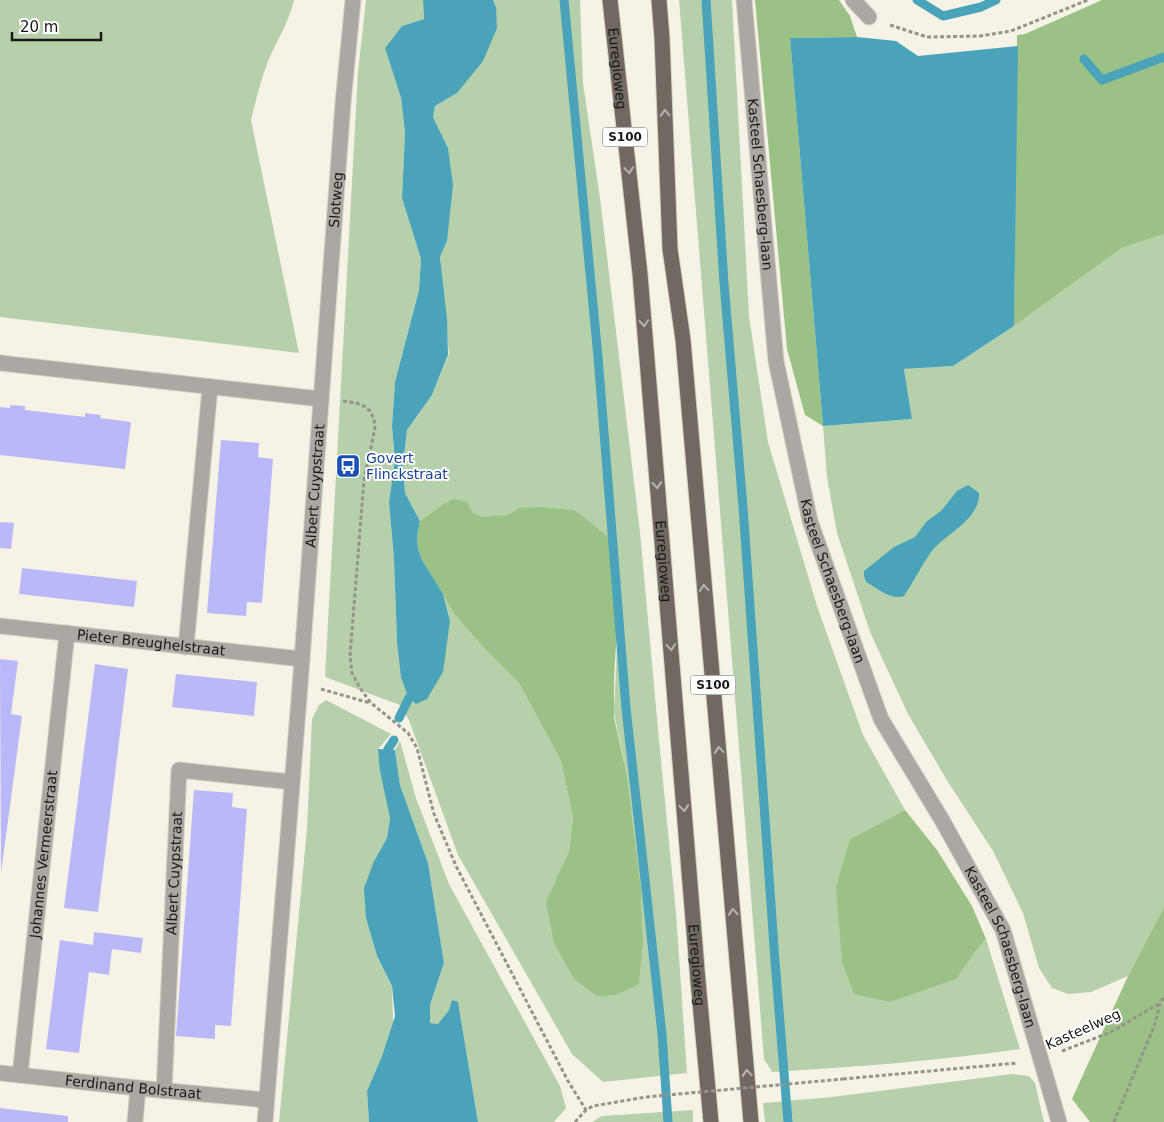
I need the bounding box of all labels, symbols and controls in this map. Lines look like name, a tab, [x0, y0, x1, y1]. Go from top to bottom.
scale bar	[12, 10, 101, 42]
text: 20 m	[20, 18, 58, 36]
street label: Euregioweg	[605, 27, 630, 110]
street label: Kasteel Schaesberg-laan	[745, 97, 776, 271]
one-way arrow	[660, 108, 670, 116]
road number: S100	[602, 128, 648, 146]
one-way arrow	[623, 167, 634, 175]
street label: Slotweg	[326, 171, 346, 228]
one-way arrow	[638, 319, 649, 327]
street label: Albert Cuypstraat	[302, 423, 327, 548]
place label: Govert Flinckstraat	[366, 450, 448, 482]
bus stop icon: Govert Flinckstraat	[335, 453, 361, 479]
one-way arrow	[652, 481, 663, 489]
street label: Kasteel Schaesberg-laan	[798, 497, 868, 665]
street label: Euregioweg	[652, 520, 675, 603]
one-way arrow	[699, 583, 710, 591]
street label: Pieter Breughelstraat	[76, 626, 227, 659]
one-way arrow	[665, 643, 676, 651]
road number: S100	[690, 676, 736, 694]
one-way arrow	[713, 745, 724, 753]
street label: Johannes Vermeerstraat	[26, 769, 60, 940]
one-way arrow	[678, 805, 689, 813]
street label: Albert Cuypstraat	[163, 811, 185, 935]
street label: Kasteel Schaesberg-laan	[961, 864, 1039, 1030]
one-way arrow	[728, 907, 739, 915]
street label: Euregioweg	[685, 923, 708, 1007]
street label: Kasteelweg	[1043, 1005, 1123, 1053]
one-way arrow	[741, 1069, 752, 1077]
street label: Ferdinand Bolstraat	[64, 1072, 203, 1102]

